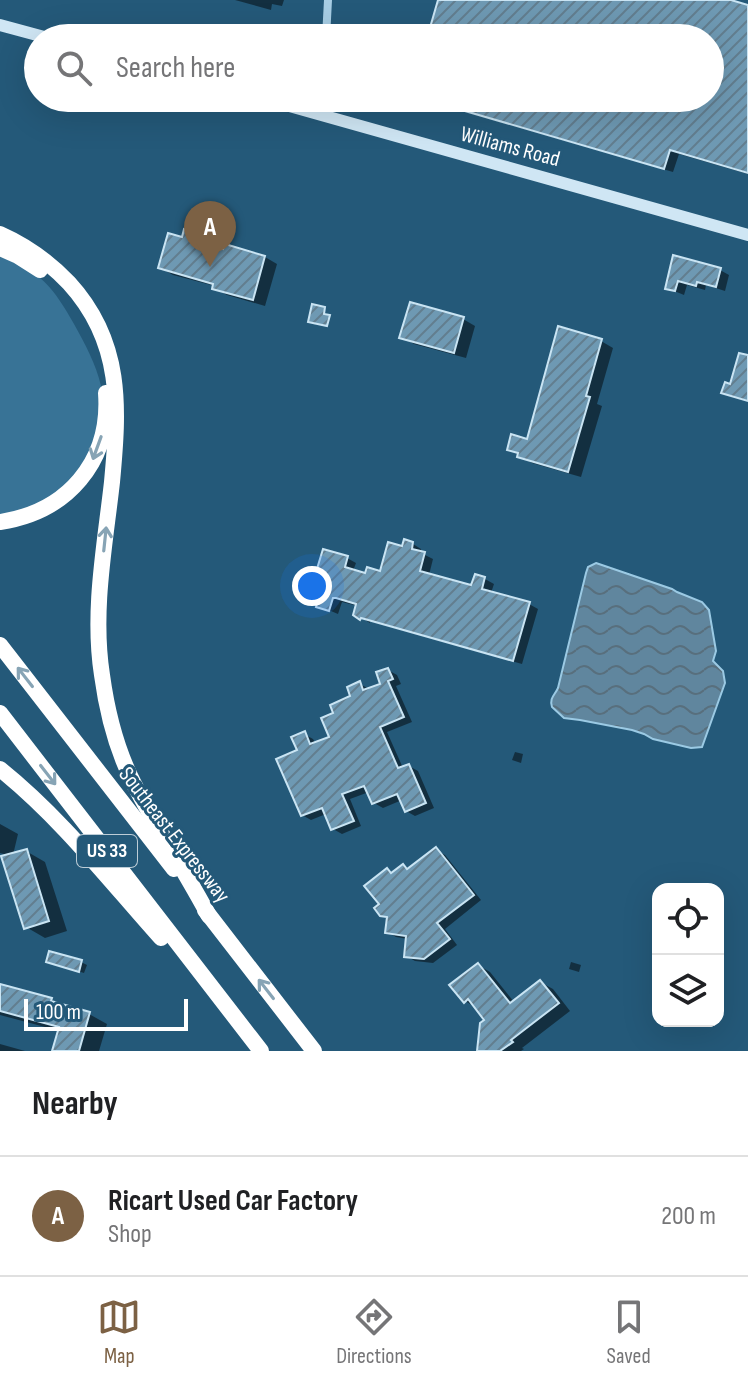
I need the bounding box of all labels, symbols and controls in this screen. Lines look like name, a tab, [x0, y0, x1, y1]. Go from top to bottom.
search box	[24, 24, 724, 112]
icon: search	[52, 46, 96, 90]
text: Search here	[116, 50, 235, 86]
street label: Williams Road	[457, 121, 563, 173]
pin: A	[184, 201, 236, 267]
one-way arrow	[89, 435, 103, 460]
one-way arrow	[98, 526, 113, 553]
your location	[292, 566, 332, 606]
one-way arrow	[16, 667, 33, 688]
street label: Southeast Expressway	[113, 762, 236, 909]
one-way arrow	[39, 764, 56, 785]
road number: US 33	[77, 835, 137, 867]
map controls	[652, 883, 724, 1027]
button: locate	[652, 883, 724, 955]
button: layers	[652, 955, 724, 1027]
one-way arrow	[258, 979, 275, 1000]
scale bar	[24, 995, 188, 1031]
text: 100 m	[36, 999, 81, 1026]
text: Nearby	[32, 1083, 118, 1124]
text: Ricart Used Car Factory	[108, 1183, 358, 1219]
text: A	[52, 1201, 64, 1232]
text: 200 m	[661, 1201, 716, 1232]
text: Shop	[108, 1219, 152, 1250]
tab: Map	[97, 1295, 141, 1370]
tab: Directions	[336, 1295, 412, 1370]
tab: Saved	[607, 1295, 651, 1370]

